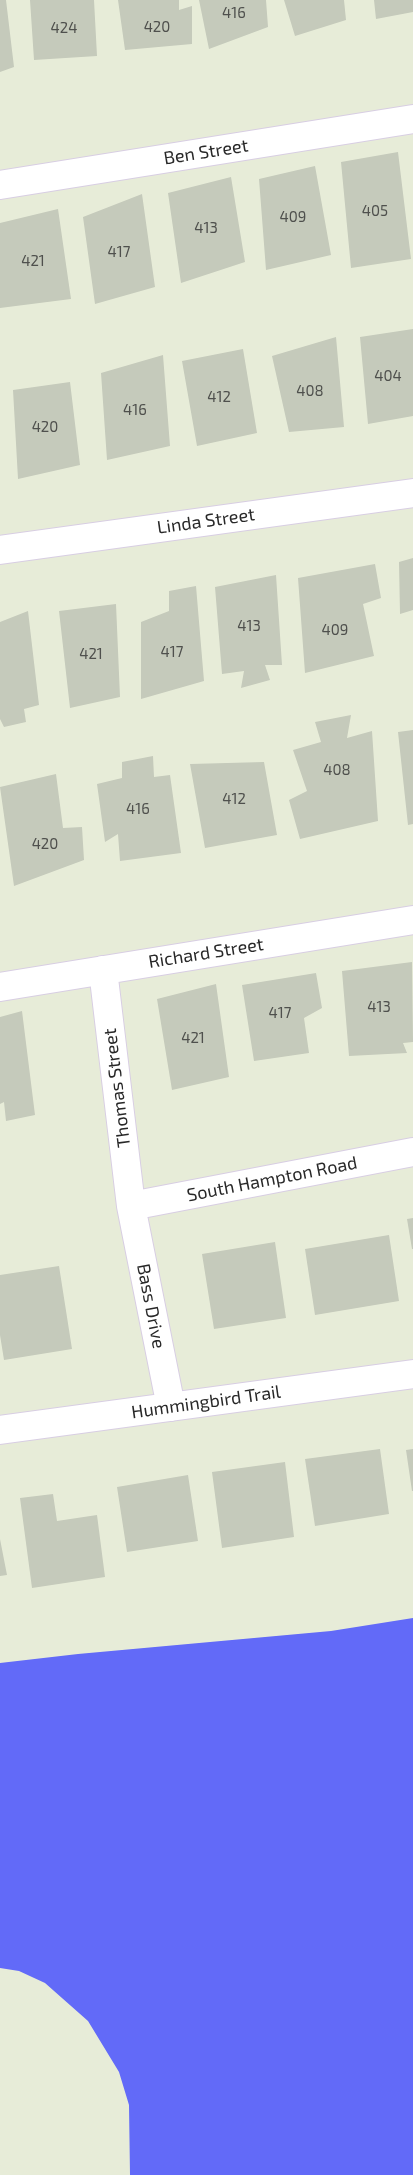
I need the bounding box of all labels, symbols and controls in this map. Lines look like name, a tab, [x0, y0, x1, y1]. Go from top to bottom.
house number: 416	[222, 4, 246, 22]
house number: 420	[144, 18, 170, 36]
house number: 424	[51, 19, 77, 37]
street label: Ben Street	[162, 135, 250, 169]
house number: 405	[362, 202, 388, 220]
house number: 409	[280, 208, 306, 226]
house number: 413	[194, 219, 218, 237]
house number: 417	[108, 243, 130, 261]
house number: 421	[21, 252, 45, 270]
house number: 404	[374, 367, 402, 385]
house number: 408	[296, 382, 324, 400]
house number: 412	[207, 388, 231, 406]
house number: 416	[123, 401, 147, 419]
house number: 420	[32, 418, 58, 436]
street label: Linda Street	[156, 503, 256, 539]
house number: 413	[237, 617, 261, 635]
house number: 409	[322, 621, 348, 639]
house number: 417	[161, 643, 183, 661]
house number: 421	[79, 645, 103, 663]
house number: 408	[323, 761, 351, 779]
house number: 412	[222, 790, 246, 808]
house number: 416	[126, 800, 150, 818]
house number: 420	[32, 835, 58, 853]
street label: Richard Street	[147, 933, 265, 973]
house number: 413	[367, 998, 391, 1016]
house number: 417	[269, 1004, 291, 1022]
street label: Thomas Street	[99, 1027, 135, 1149]
house number: 421	[181, 1029, 205, 1047]
street label: South Hampton Road	[185, 1152, 359, 1206]
street label: Bass Drive	[132, 1262, 170, 1350]
street label: Hummingbird Trail	[130, 1381, 282, 1423]

